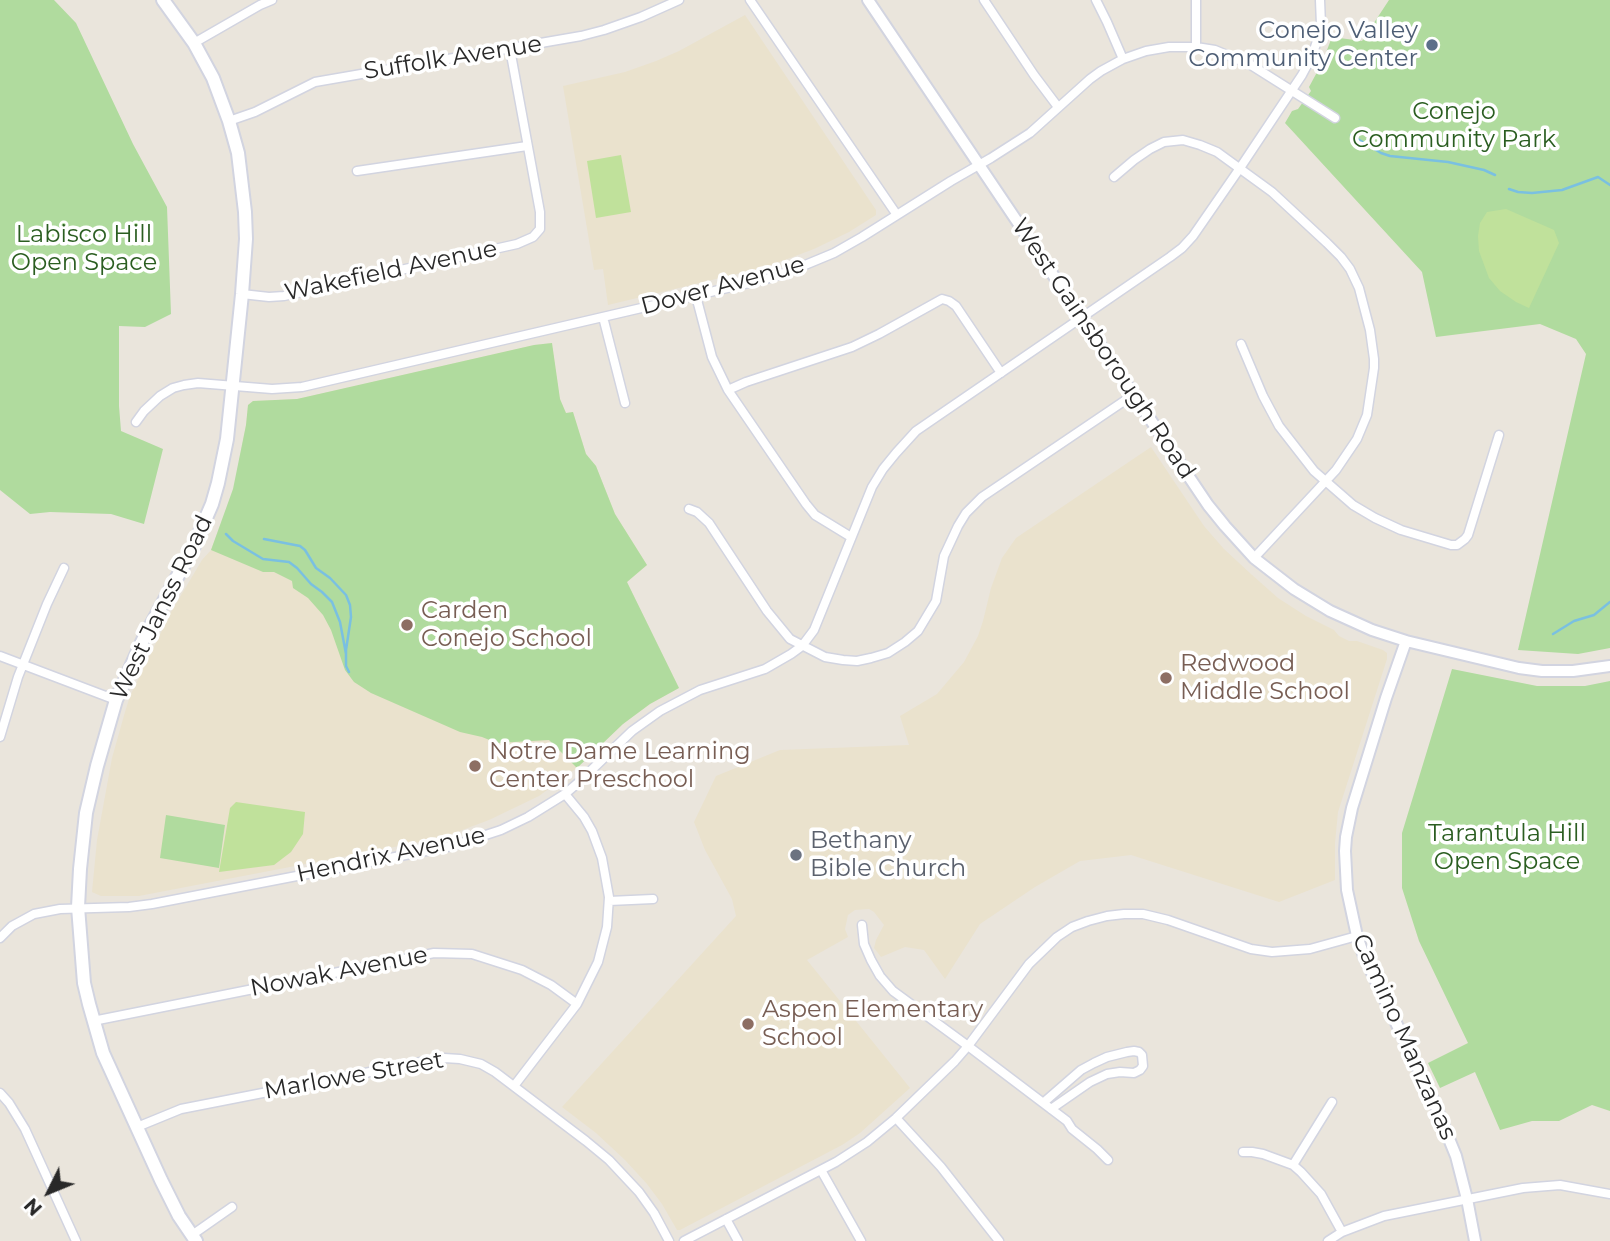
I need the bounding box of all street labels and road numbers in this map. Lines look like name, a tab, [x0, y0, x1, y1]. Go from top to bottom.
street label: Suffolk Avenue	[362, 30, 544, 86]
street label: West Gainsborough Road	[1005, 213, 1201, 485]
street label: Wakefield Avenue	[282, 234, 500, 308]
street label: Dover Avenue	[638, 250, 808, 322]
street label: West Janss Road	[105, 511, 219, 705]
street label: Hendrix Avenue	[294, 821, 488, 889]
street label: Camino Manzanas	[1346, 930, 1462, 1144]
street label: Nowak Avenue	[248, 941, 430, 1003]
street label: Marlowe Street	[262, 1046, 446, 1106]

